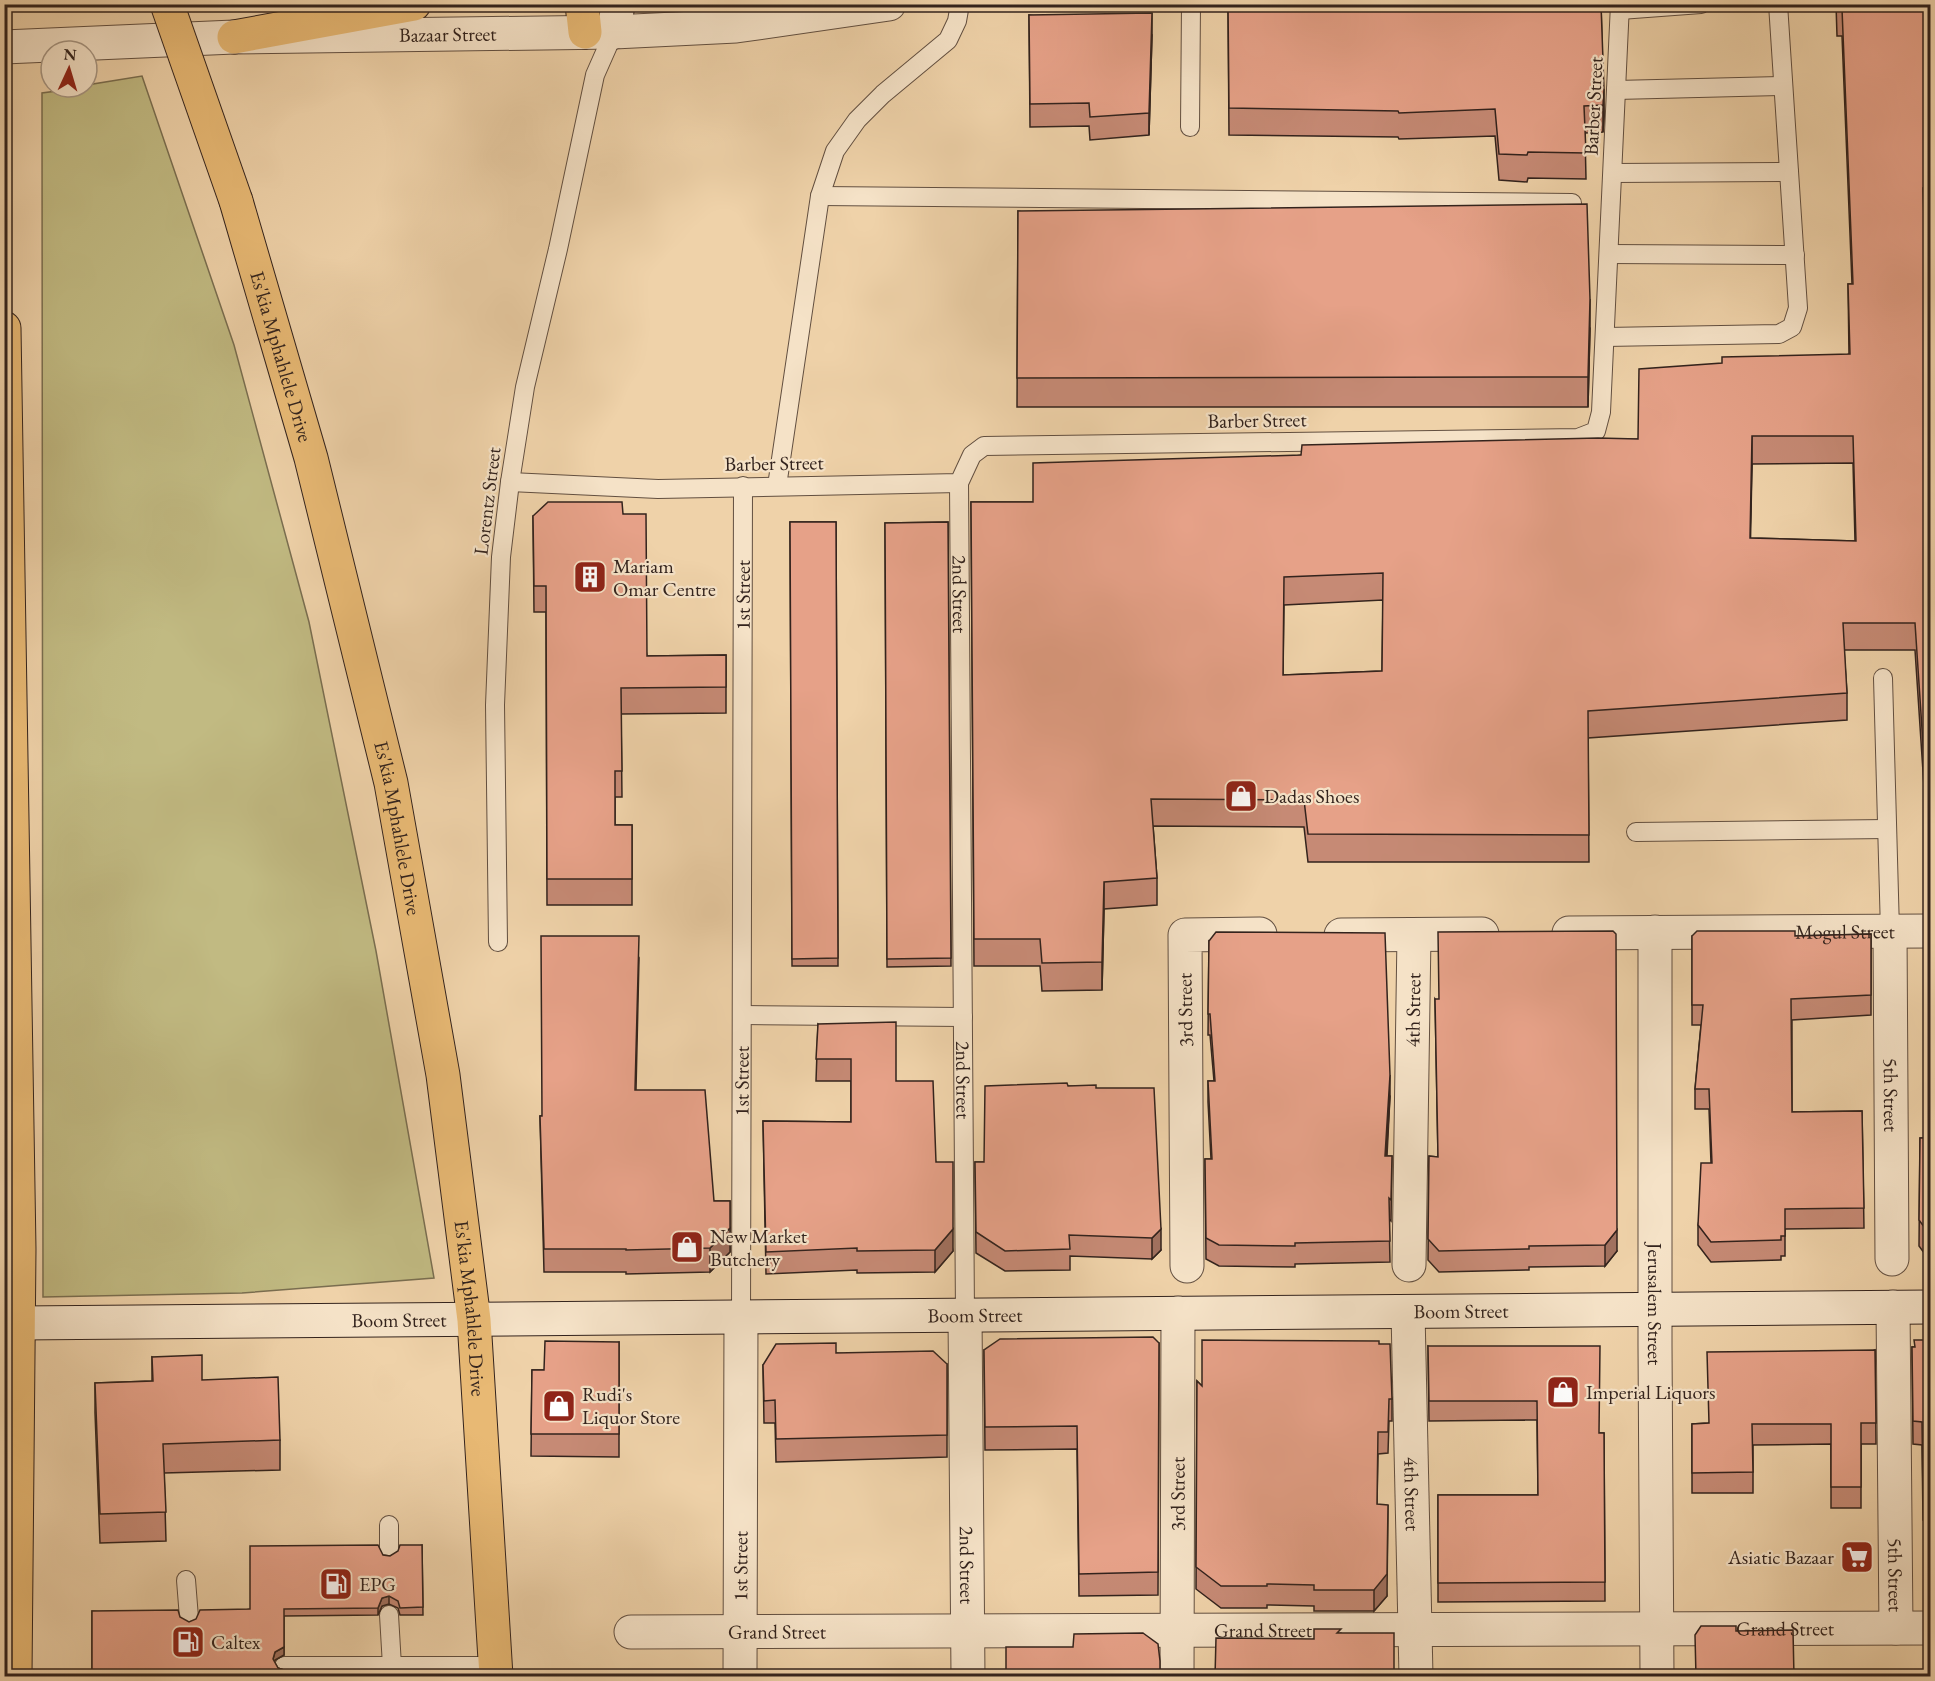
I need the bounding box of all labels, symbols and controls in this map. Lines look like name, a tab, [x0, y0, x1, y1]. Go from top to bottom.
street label: Bazaar Street	[399, 21, 497, 48]
north arrow	[39, 39, 99, 99]
text: N	[63, 44, 77, 65]
street label: Barber Street	[1577, 55, 1609, 156]
street label: Es'kia Mphahlele Drive	[244, 268, 319, 445]
street label: Barber Street	[1207, 406, 1307, 434]
street label: Lorentz Street	[467, 445, 507, 556]
street label: Barber Street	[724, 449, 824, 477]
place label: Mariam Omar Centre	[613, 553, 716, 602]
street label: 2nd Street	[947, 555, 973, 634]
building icon: Mariam Omar Centre	[572, 559, 608, 595]
street label: 1st Street	[730, 559, 756, 630]
street label: Es'kia Mphahlele Drive	[368, 738, 427, 917]
shop icon: Dadas Shoes	[1223, 778, 1259, 814]
place label: Dadas Shoes	[1264, 783, 1359, 809]
street label: Mogul Street	[1795, 918, 1896, 945]
street label: 3rd Street	[1171, 972, 1199, 1047]
street label: 4th Street	[1399, 972, 1426, 1047]
street label: 2nd Street	[950, 1041, 977, 1120]
street label: 1st Street	[728, 1045, 755, 1116]
street label: 5th Street	[1878, 1058, 1904, 1133]
street label: Es'kia Mphahlele Drive	[449, 1219, 492, 1397]
place label: New Market Butchery	[710, 1223, 808, 1272]
shop icon: New Market Butchery	[669, 1229, 705, 1265]
street label: Jerusalem Street	[1642, 1241, 1668, 1366]
street label: Boom Street	[1413, 1298, 1509, 1324]
street label: Boom Street	[927, 1302, 1023, 1328]
street label: Boom Street	[351, 1306, 447, 1333]
shop icon: Imperial Liquors	[1545, 1374, 1581, 1410]
place label: Imperial Liquors	[1586, 1379, 1716, 1405]
place label: Rudi's Liquor Store	[582, 1381, 680, 1430]
shop icon: Rudi's Liquor Store	[541, 1388, 577, 1424]
street label: 3rd Street	[1164, 1456, 1191, 1531]
street label: 4th Street	[1398, 1457, 1426, 1532]
street label: 2nd Street	[954, 1526, 980, 1605]
street label: 1st Street	[727, 1530, 753, 1601]
street label: 5th Street	[1882, 1538, 1909, 1613]
supermarket icon: Asiatic Bazaar	[1839, 1539, 1875, 1575]
place label: Asiatic Bazaar	[1727, 1544, 1834, 1570]
fuel station icon: EPG	[318, 1566, 354, 1602]
place label: EPG	[359, 1571, 396, 1597]
street label: Grand Street	[1736, 1615, 1835, 1642]
street label: Grand Street	[1214, 1617, 1313, 1643]
street label: Grand Street	[728, 1618, 827, 1645]
fuel station icon: Caltex	[170, 1624, 206, 1660]
place label: Caltex	[211, 1629, 261, 1655]

